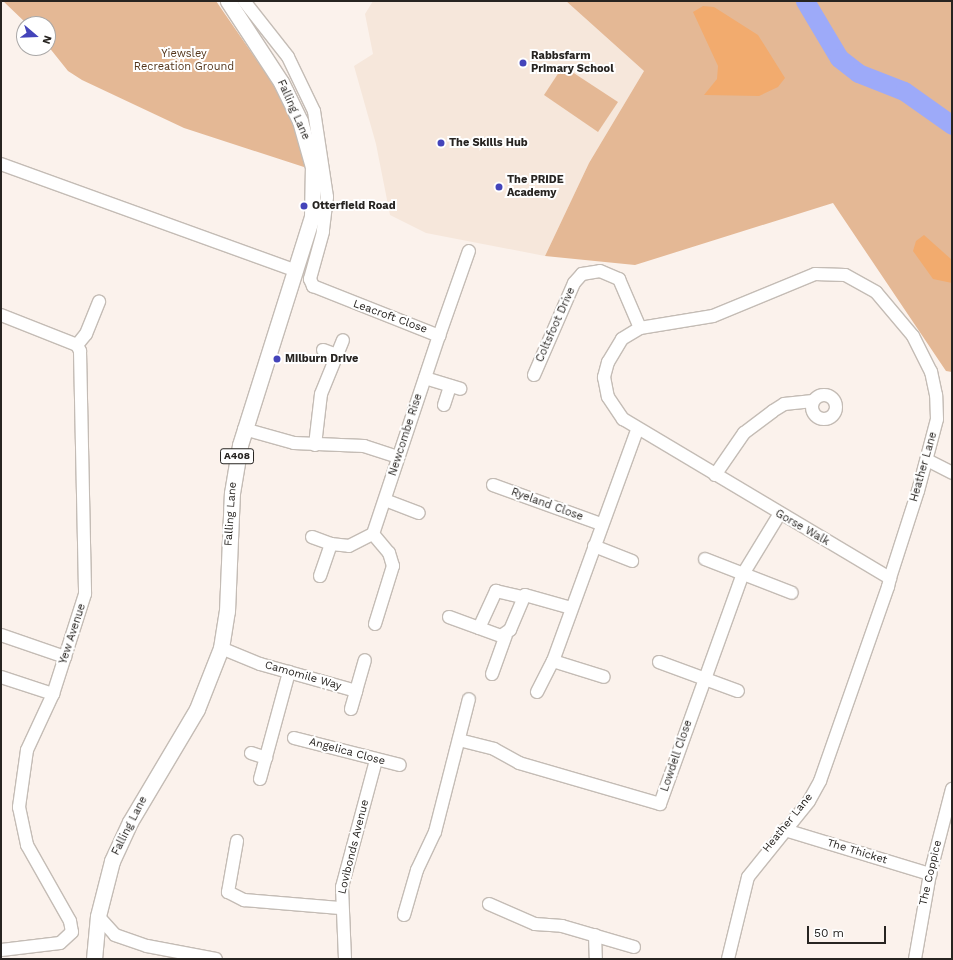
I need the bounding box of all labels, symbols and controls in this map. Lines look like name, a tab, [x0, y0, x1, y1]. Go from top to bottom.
north arrow	[16, 16, 56, 56]
text: N	[39, 34, 54, 46]
park label: Yiewsley Recreation Ground	[134, 48, 234, 74]
place label: Rabbsfarm Primary School	[531, 50, 614, 76]
marker: Rabbsfarm Primary School	[518, 58, 528, 68]
street label: Falling Lane	[274, 78, 312, 142]
place label: The Skills Hub	[449, 136, 528, 150]
marker: The Skills Hub	[436, 138, 446, 148]
place label: The PRIDE Academy	[507, 174, 564, 200]
marker: The PRIDE Academy	[494, 182, 504, 192]
place label: Otterfield Road	[312, 199, 396, 213]
marker: Otterfield Road	[299, 201, 309, 211]
street label: Coltsfoot Drive	[534, 285, 578, 365]
street label: Leacroft Close	[351, 298, 429, 336]
place label: Milburn Drive	[285, 352, 358, 366]
marker: Milburn Drive	[272, 354, 282, 364]
street label: Newcombe Rise	[386, 392, 426, 478]
street label: Heather Lane	[908, 430, 940, 504]
road number: A408	[220, 448, 254, 464]
street label: Falling Lane	[222, 481, 240, 547]
street label: Ryeland Close	[509, 486, 585, 524]
street label: Gorse Walk	[772, 507, 832, 549]
street label: Yew Avenue	[57, 602, 89, 666]
street label: Camomile Way	[263, 659, 343, 693]
street label: Lowdell Close	[659, 718, 695, 794]
street label: Angelica Close	[307, 735, 387, 769]
street label: Heather Lane	[760, 791, 816, 855]
street label: Falling Lane	[109, 794, 151, 858]
street label: Lovibonds Avenue	[336, 798, 372, 896]
street label: The Thicket	[825, 837, 889, 867]
street label: The Coppice	[917, 839, 945, 907]
scale bar	[809, 918, 888, 944]
text: 50 m	[814, 926, 844, 940]

